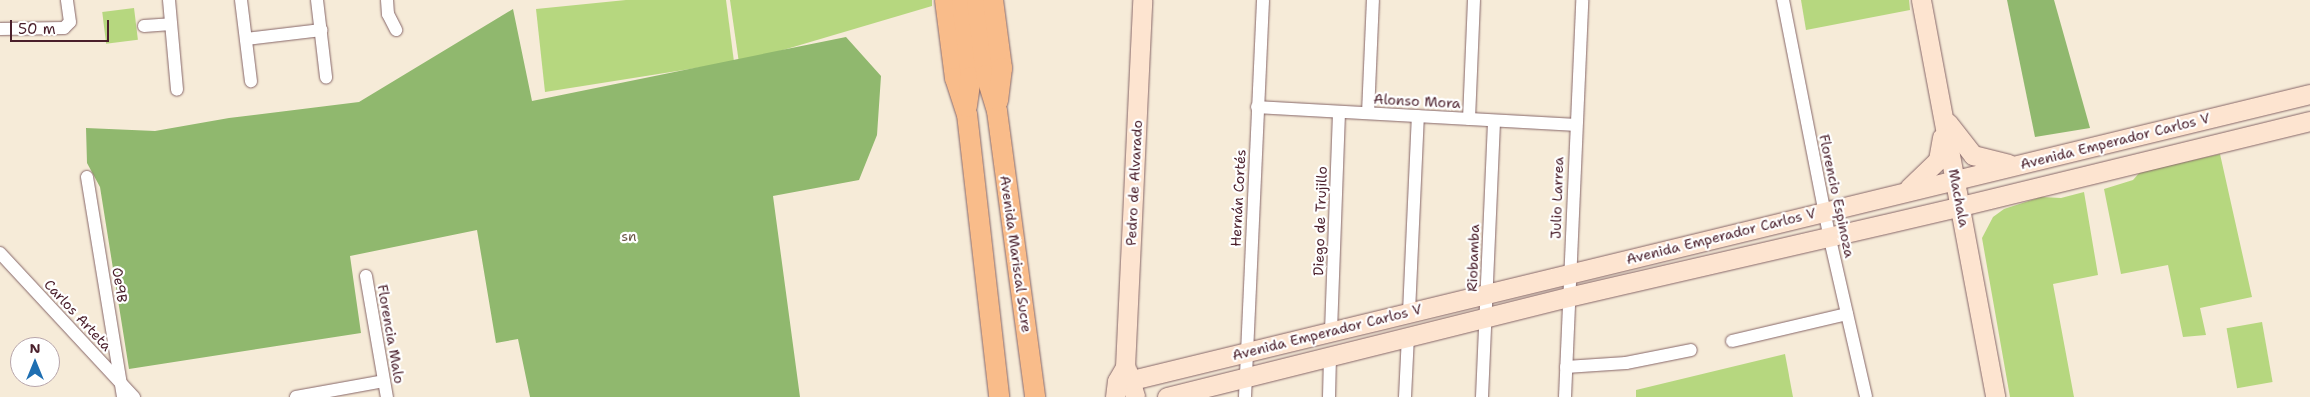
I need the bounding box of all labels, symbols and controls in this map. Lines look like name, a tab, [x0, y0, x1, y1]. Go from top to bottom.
scale bar	[12, 10, 111, 42]
text: 50 m	[18, 19, 56, 39]
street label: Alonso Mora	[1373, 90, 1461, 112]
street label: Avenida Emperador Carlos V	[2018, 109, 2212, 173]
street label: Pedro de Alvarado	[1122, 120, 1146, 246]
street label: Florencio Espinoza	[1816, 133, 1858, 259]
street label: Hernán Cortés	[1227, 149, 1249, 247]
street label: Julio Larrea	[1547, 157, 1567, 239]
street label: Diego de Trujillo	[1310, 166, 1330, 276]
street label: Machala	[1945, 167, 1973, 229]
street label: Avenida Mariscal Sucre	[997, 174, 1035, 334]
street label: Avenida Emperador Carlos V	[1624, 204, 1818, 268]
street label: Riobamba	[1463, 224, 1483, 292]
park label: sn	[621, 228, 637, 244]
street label: Oe9B	[109, 266, 131, 304]
street label: Carlos Arteta	[41, 276, 115, 354]
street label: Florencia Malo	[374, 283, 408, 385]
street label: Avenida Emperador Carlos V	[1230, 300, 1424, 364]
north arrow	[10, 337, 60, 387]
text: N	[29, 339, 41, 357]

